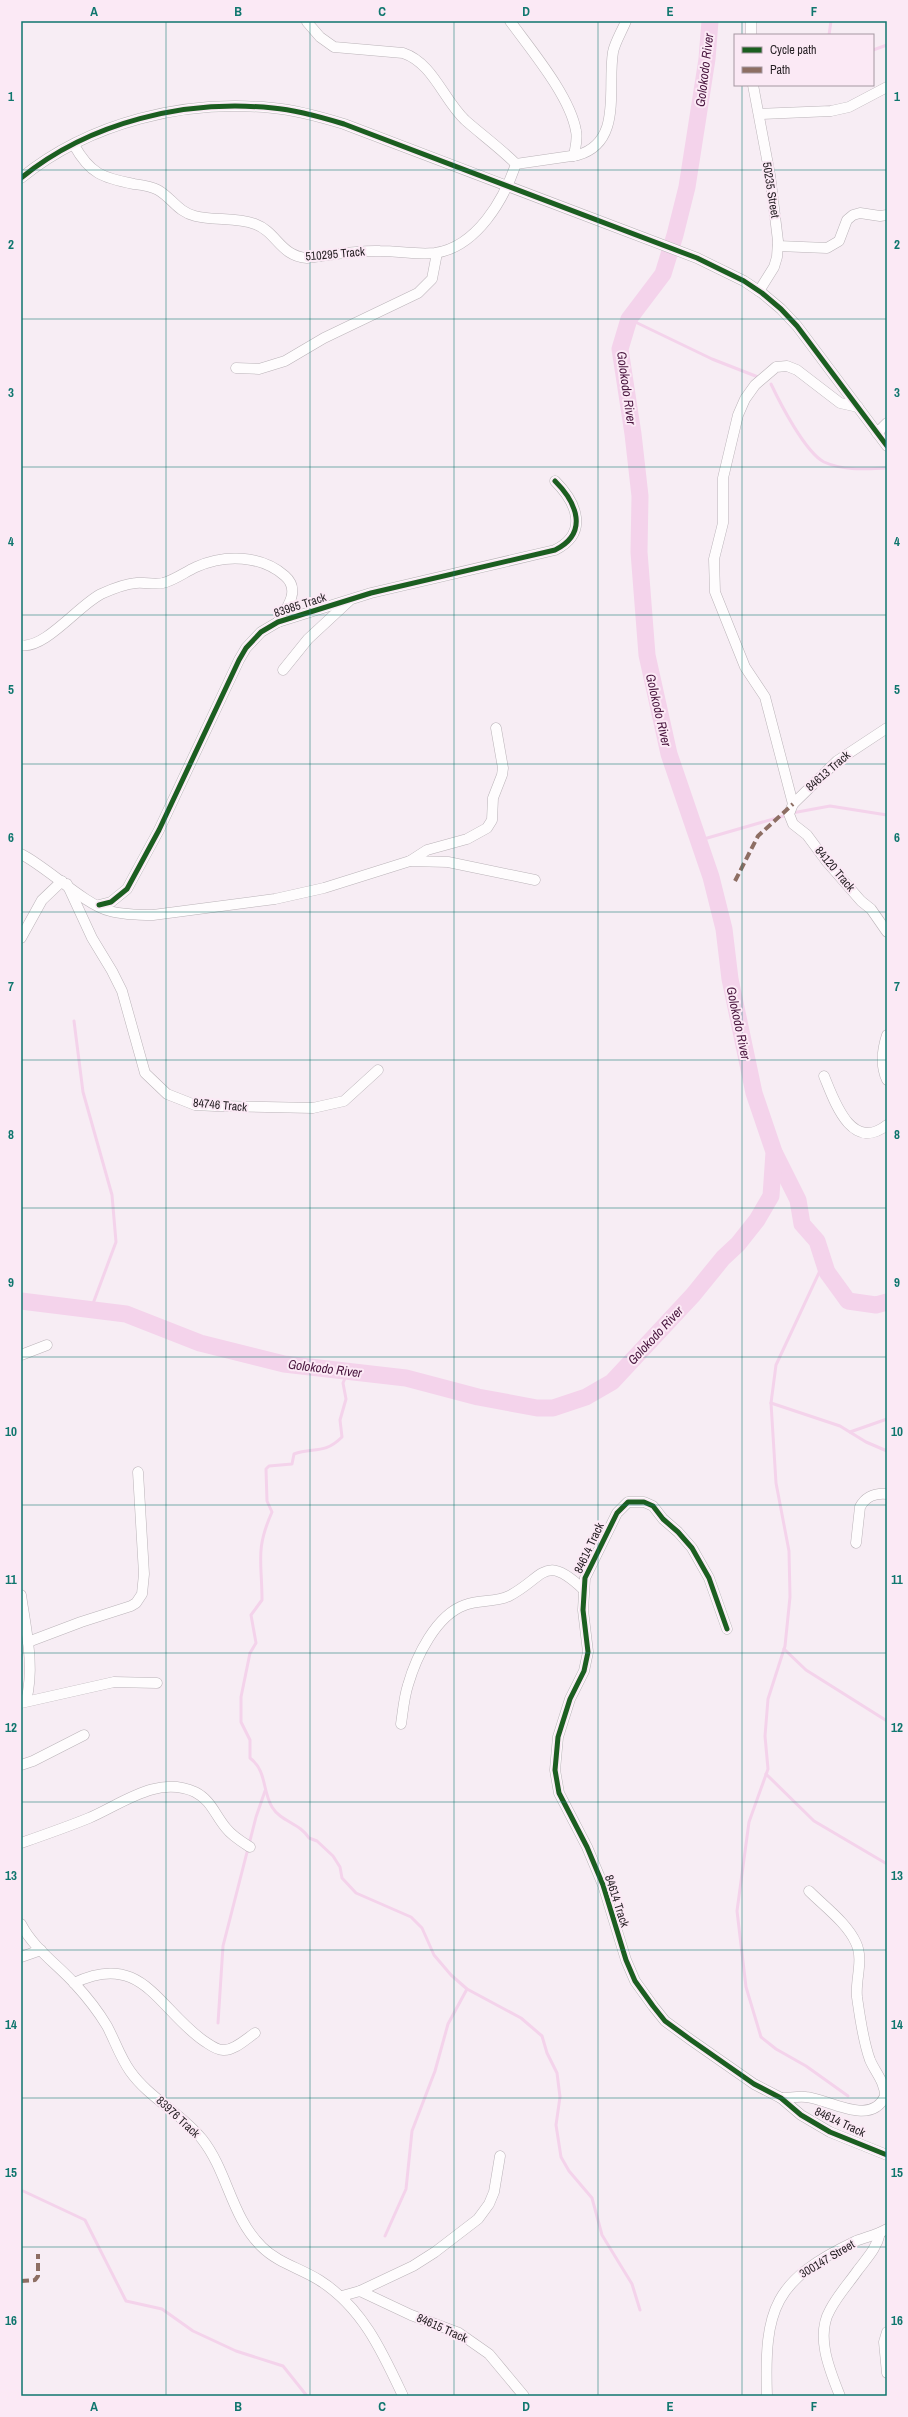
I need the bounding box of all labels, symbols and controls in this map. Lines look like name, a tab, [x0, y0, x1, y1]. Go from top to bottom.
text: A	[90, 3, 98, 20]
text: B	[234, 3, 242, 20]
text: C	[378, 3, 386, 20]
text: D	[522, 3, 530, 20]
text: E	[666, 3, 674, 20]
text: F	[811, 3, 818, 20]
water label: Golokodo River	[692, 32, 718, 108]
legend	[734, 34, 874, 86]
text: Cycle path	[770, 42, 817, 58]
text: Path	[770, 62, 790, 78]
text: 1	[8, 88, 14, 105]
text: 1	[894, 88, 900, 105]
street label: 50235 Street	[759, 161, 783, 219]
text: 2	[8, 236, 14, 253]
text: 2	[894, 236, 900, 253]
street label: 510295 Track	[305, 243, 365, 265]
water label: Golokodo River	[613, 350, 640, 426]
text: 3	[8, 384, 14, 401]
text: 3	[894, 384, 900, 401]
text: 4	[8, 533, 14, 550]
text: 4	[894, 533, 900, 550]
street label: 83985 Track	[272, 589, 328, 621]
water label: Golokodo River	[642, 672, 675, 749]
text: 5	[8, 681, 14, 698]
text: 5	[894, 681, 900, 698]
street label: 84613 Track	[802, 747, 854, 795]
text: 6	[8, 829, 14, 846]
text: 6	[894, 829, 900, 846]
street label: 84120 Track	[811, 843, 859, 895]
text: 7	[8, 978, 14, 995]
text: 7	[894, 978, 900, 995]
water label: Golokodo River	[722, 985, 755, 1062]
street label: 84746 Track	[192, 1095, 248, 1115]
text: 8	[8, 1126, 14, 1143]
text: 8	[894, 1126, 900, 1143]
text: 9	[8, 1274, 14, 1291]
text: 9	[894, 1274, 900, 1291]
water label: Golokodo River	[624, 1302, 687, 1368]
water label: Golokodo River	[287, 1356, 363, 1382]
text: 10	[5, 1423, 17, 1440]
text: 10	[891, 1423, 903, 1440]
street label: 84614 Track	[570, 1520, 608, 1576]
text: 11	[5, 1571, 17, 1588]
text: 11	[891, 1571, 903, 1588]
text: 12	[5, 1719, 17, 1736]
text: 12	[891, 1719, 903, 1736]
text: 13	[5, 1867, 17, 1884]
text: 13	[891, 1867, 903, 1884]
street label: 84614 Track	[601, 1873, 633, 1929]
text: 14	[5, 2016, 17, 2033]
text: 14	[891, 2016, 903, 2033]
street label: 83976 Track	[153, 2093, 203, 2141]
street label: 84614 Track	[812, 2103, 868, 2141]
text: 15	[5, 2164, 17, 2181]
text: 15	[891, 2164, 903, 2181]
street label: 300147 Street	[796, 2236, 858, 2282]
street label: 84615 Track	[414, 2310, 470, 2346]
text: 16	[5, 2312, 17, 2329]
text: 16	[891, 2312, 903, 2329]
text: A	[90, 2398, 98, 2415]
text: B	[234, 2398, 242, 2415]
text: C	[378, 2398, 386, 2415]
text: D	[522, 2398, 530, 2415]
text: E	[666, 2398, 674, 2415]
text: F	[811, 2398, 818, 2415]

